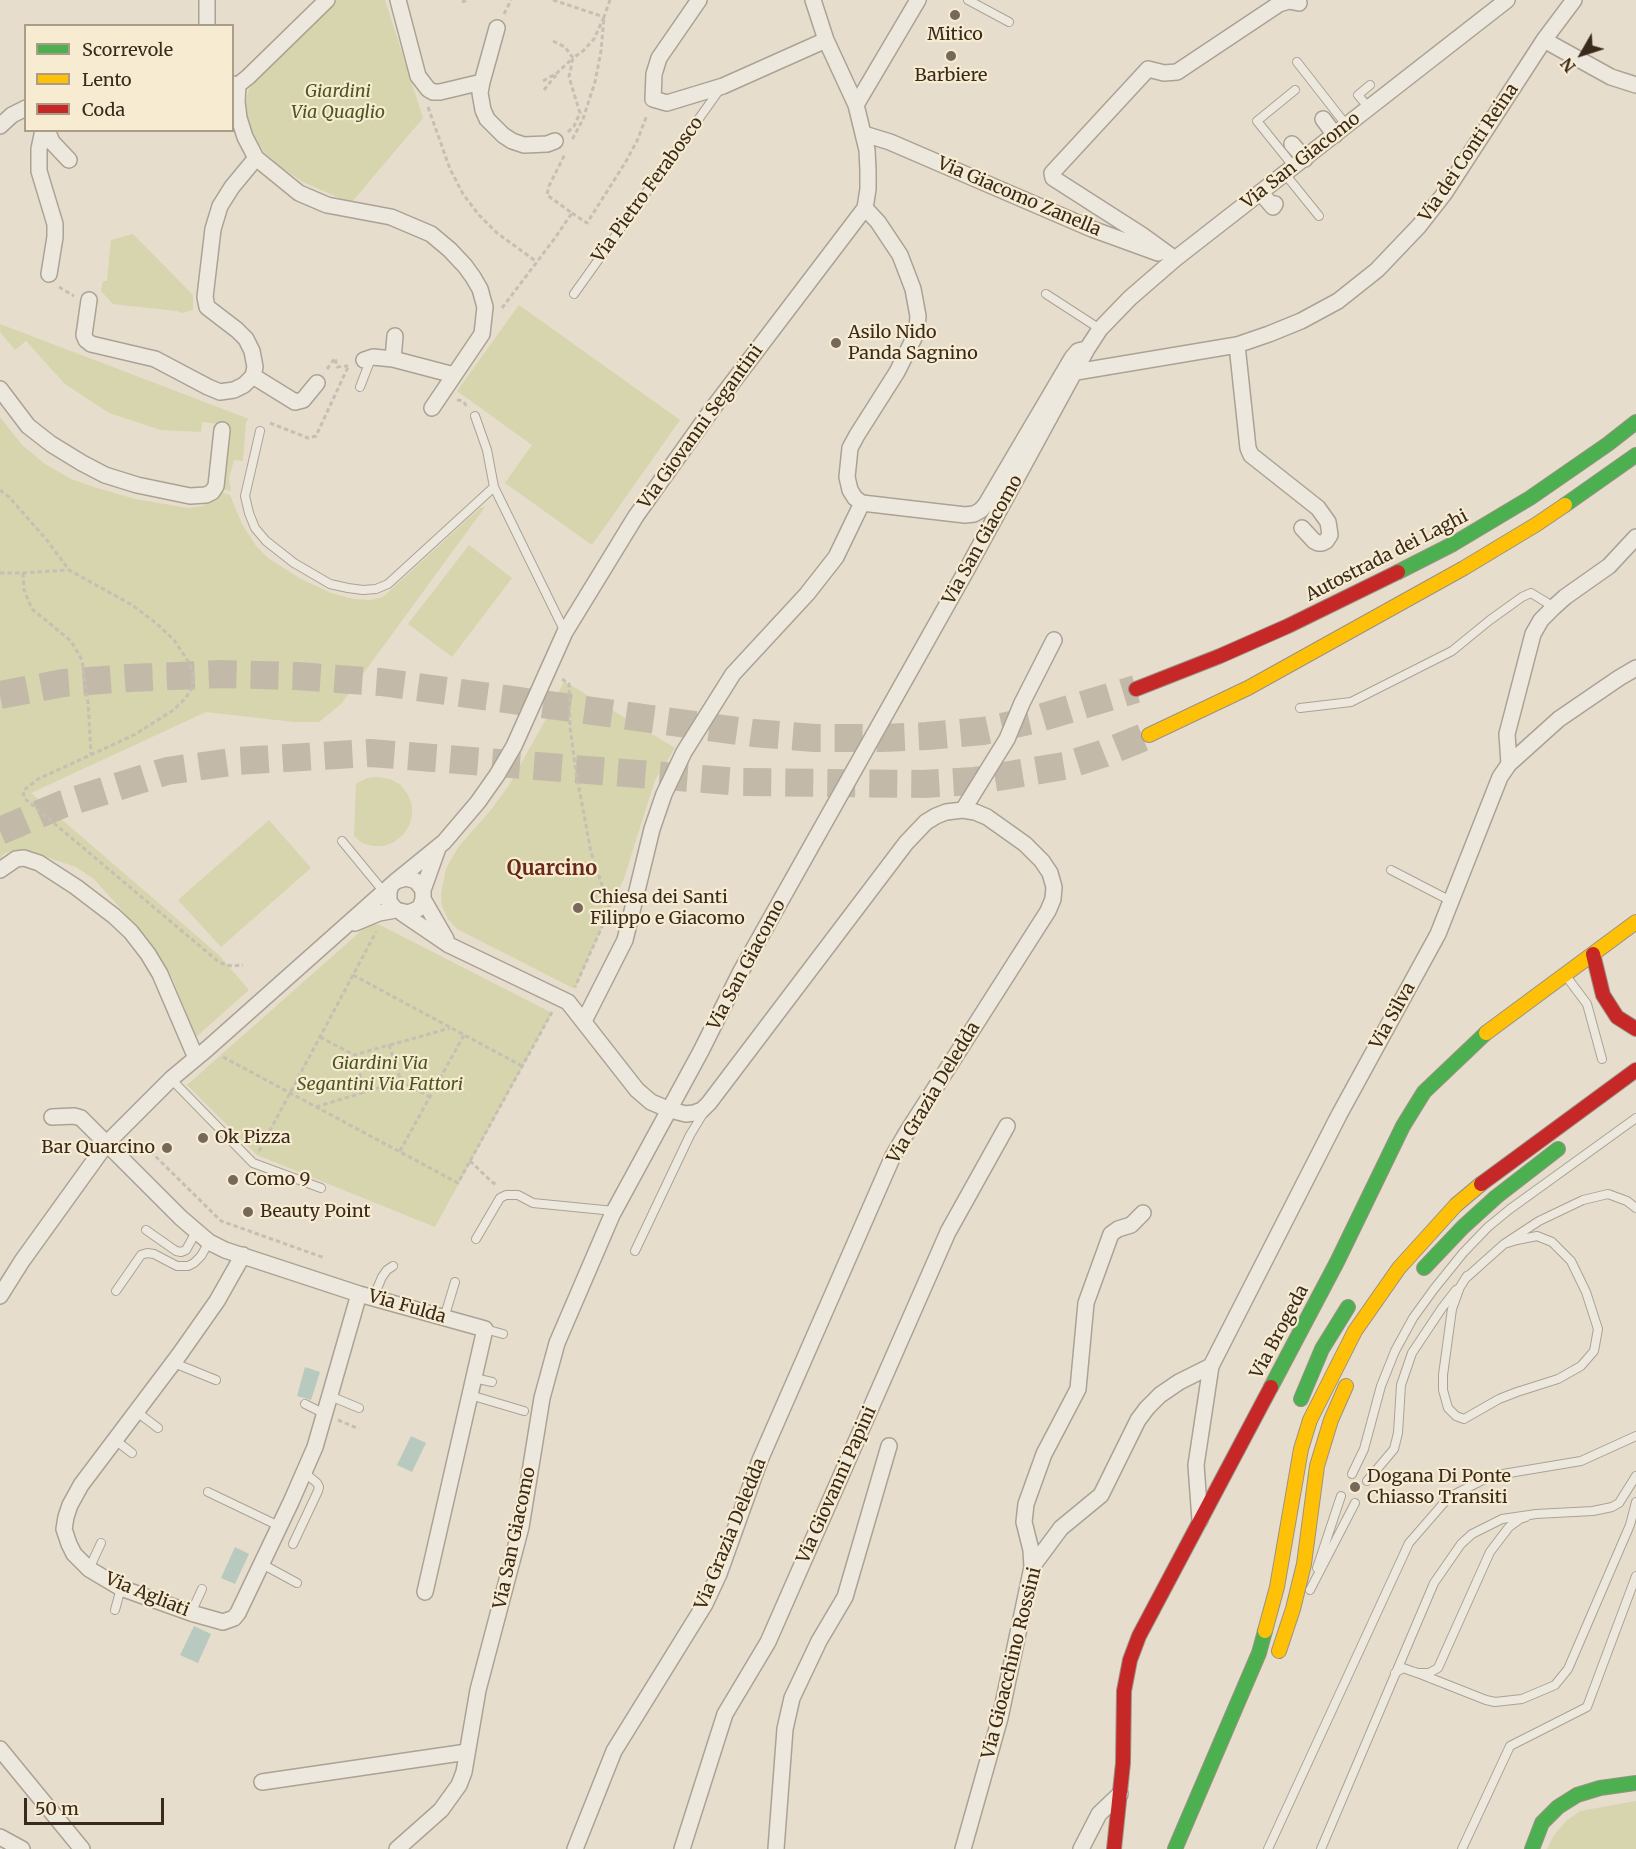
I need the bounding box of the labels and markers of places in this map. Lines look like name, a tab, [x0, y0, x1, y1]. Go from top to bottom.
marker: Mitico	[948, 8, 962, 22]
place label: Mitico	[927, 24, 983, 46]
marker: Barbiere	[944, 49, 958, 63]
place label: Barbiere	[915, 65, 987, 87]
place label: Asilo Nido Panda Sagnino	[848, 322, 978, 364]
marker: Asilo Nido Panda Sagnino	[829, 336, 843, 350]
place label: Chiesa dei Santi Filippo e Giacomo	[590, 887, 745, 930]
marker: Chiesa dei Santi Filippo e Giacomo	[571, 901, 585, 915]
place label: Ok Pizza	[215, 1127, 291, 1149]
marker: Ok Pizza	[196, 1131, 210, 1145]
place label: Bar Quarcino	[41, 1137, 155, 1159]
marker: Bar Quarcino	[160, 1141, 174, 1155]
place label: Como 9	[245, 1169, 310, 1191]
marker: Como 9	[226, 1173, 240, 1187]
place label: Beauty Point	[260, 1201, 370, 1223]
marker: Beauty Point	[241, 1205, 255, 1219]
place label: Dogana Di Ponte Chiasso Transiti	[1367, 1466, 1511, 1508]
marker: Dogana Di Ponte Chiasso Transiti	[1348, 1480, 1362, 1494]

